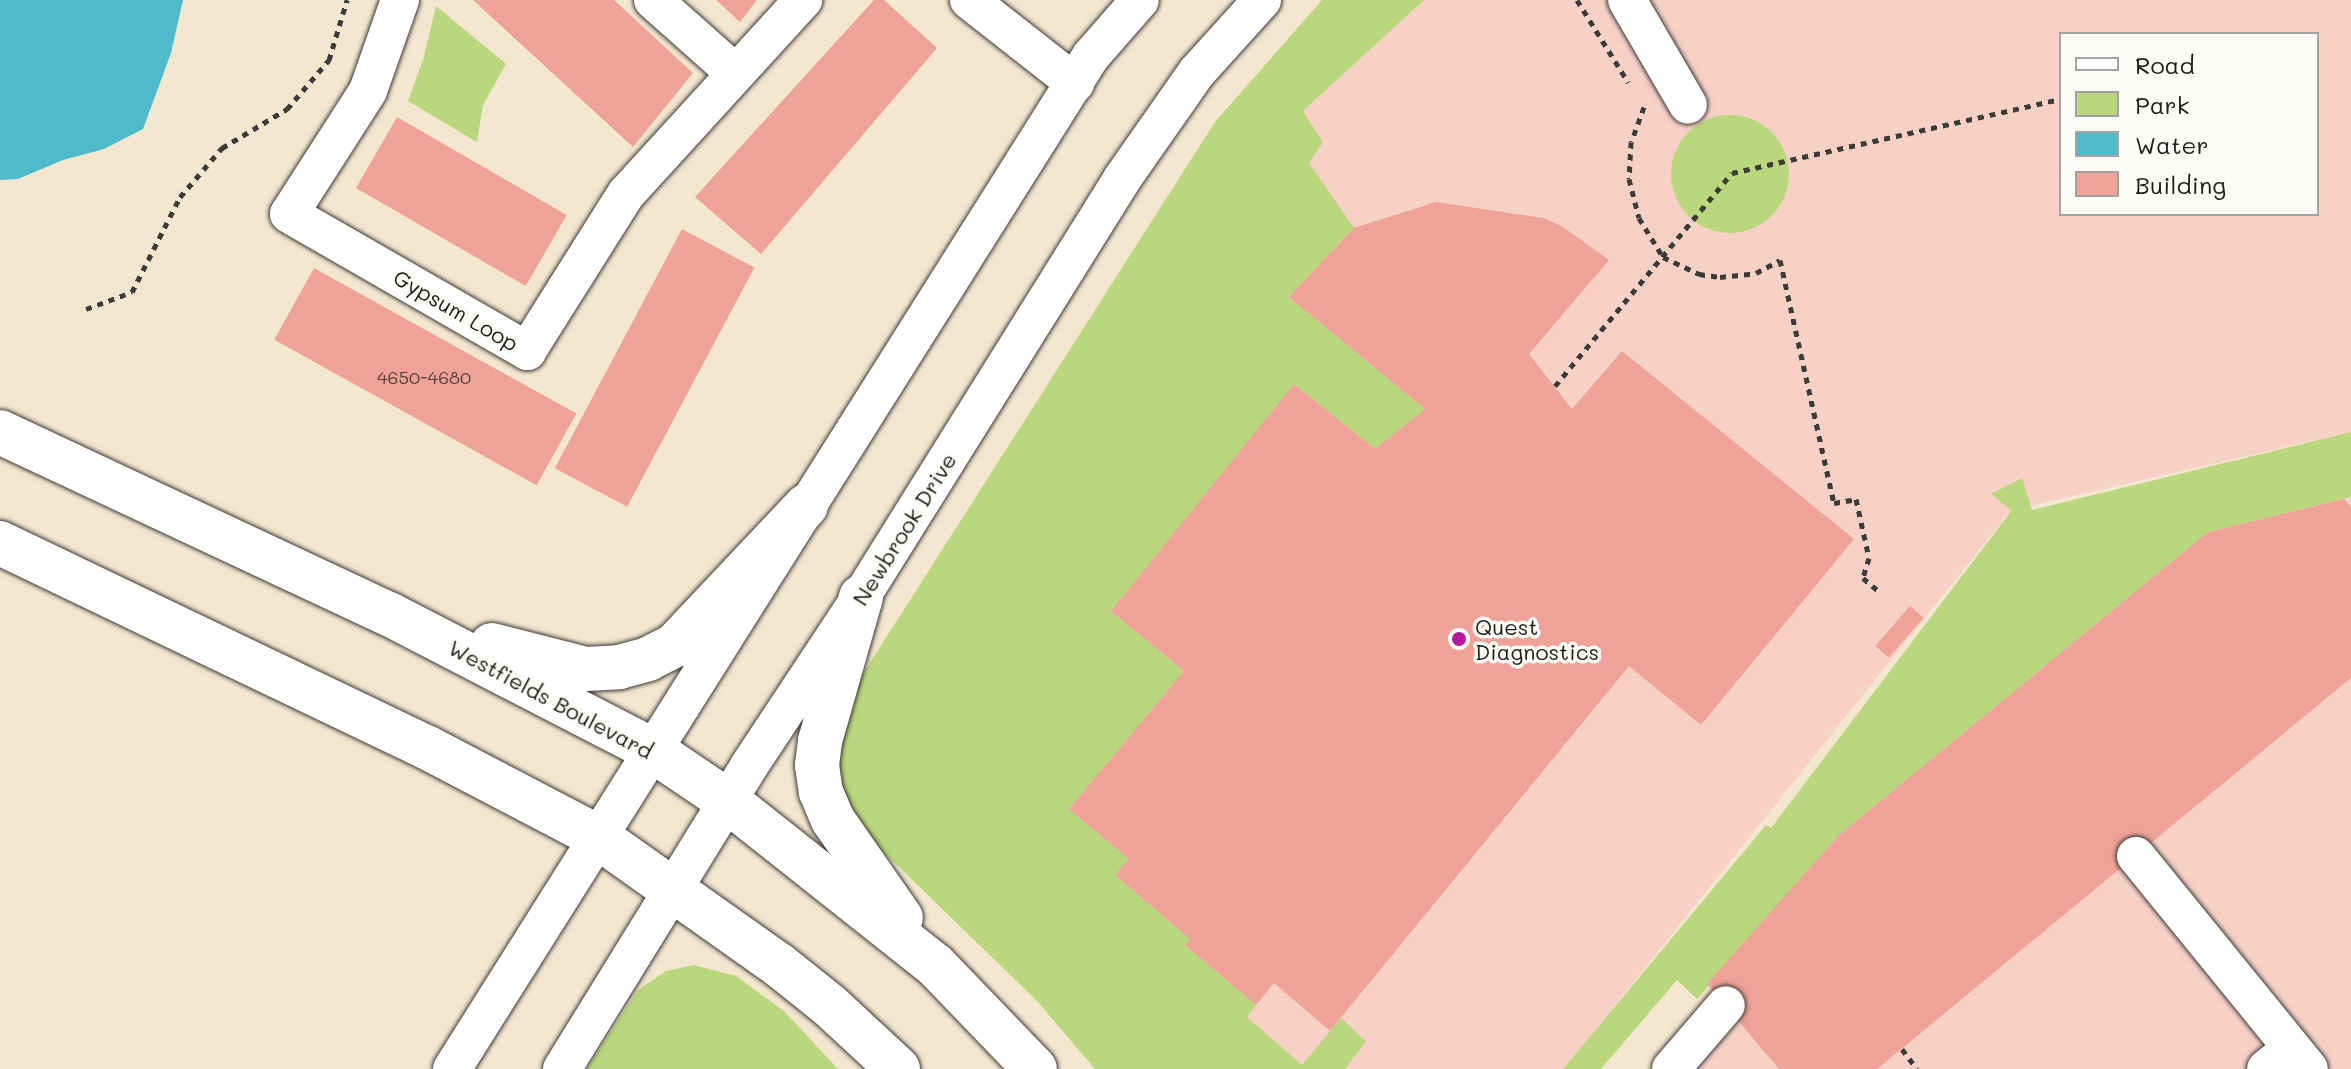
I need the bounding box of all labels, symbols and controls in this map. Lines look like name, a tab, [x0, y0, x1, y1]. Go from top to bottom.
legend	[2059, 32, 2319, 216]
text: Road	[2135, 49, 2195, 80]
text: Park	[2135, 89, 2189, 120]
text: Water	[2135, 129, 2209, 160]
text: Building	[2135, 169, 2226, 200]
street label: Gypsum Loop	[389, 264, 523, 356]
house number: 4650-4680	[377, 366, 471, 388]
street label: Newbrook Drive	[846, 448, 962, 610]
place label: Quest Diagnostics	[1475, 613, 1599, 664]
marker: Quest Diagnostics	[1450, 630, 1468, 648]
street label: Westfields Boulevard	[444, 634, 658, 764]

